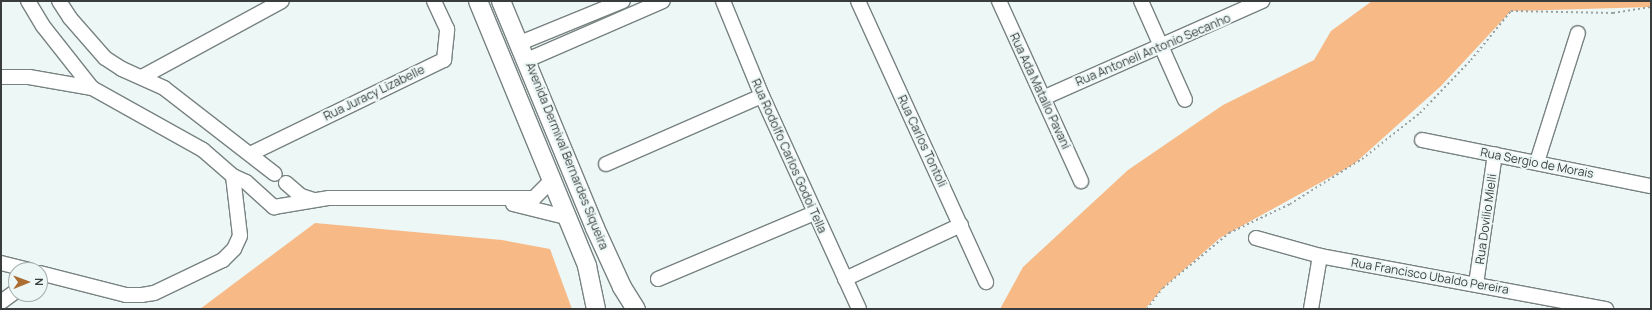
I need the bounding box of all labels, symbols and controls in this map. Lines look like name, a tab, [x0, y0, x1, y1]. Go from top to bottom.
street label: Rua Antoneli Antonio Secanho	[1073, 11, 1233, 89]
street label: Rua Ada Matallo Pavani	[1007, 31, 1073, 151]
street label: Avenida Dermival Bernardes Siqueira	[523, 60, 611, 252]
street label: Rua Juracy Lizabelle	[321, 62, 427, 124]
street label: Rua Rodolfo Carlos Godoi Tella	[748, 77, 830, 235]
street label: Rua Carlos Tontoli	[894, 93, 950, 189]
street label: Rua Sergio de Morais	[1479, 145, 1595, 181]
street label: Rua Dovilio Mielli	[1473, 173, 1499, 265]
street label: Rua Francisco Ubaldo Pereira	[1350, 255, 1510, 297]
north arrow	[8, 262, 48, 302]
text: N	[32, 278, 47, 286]

